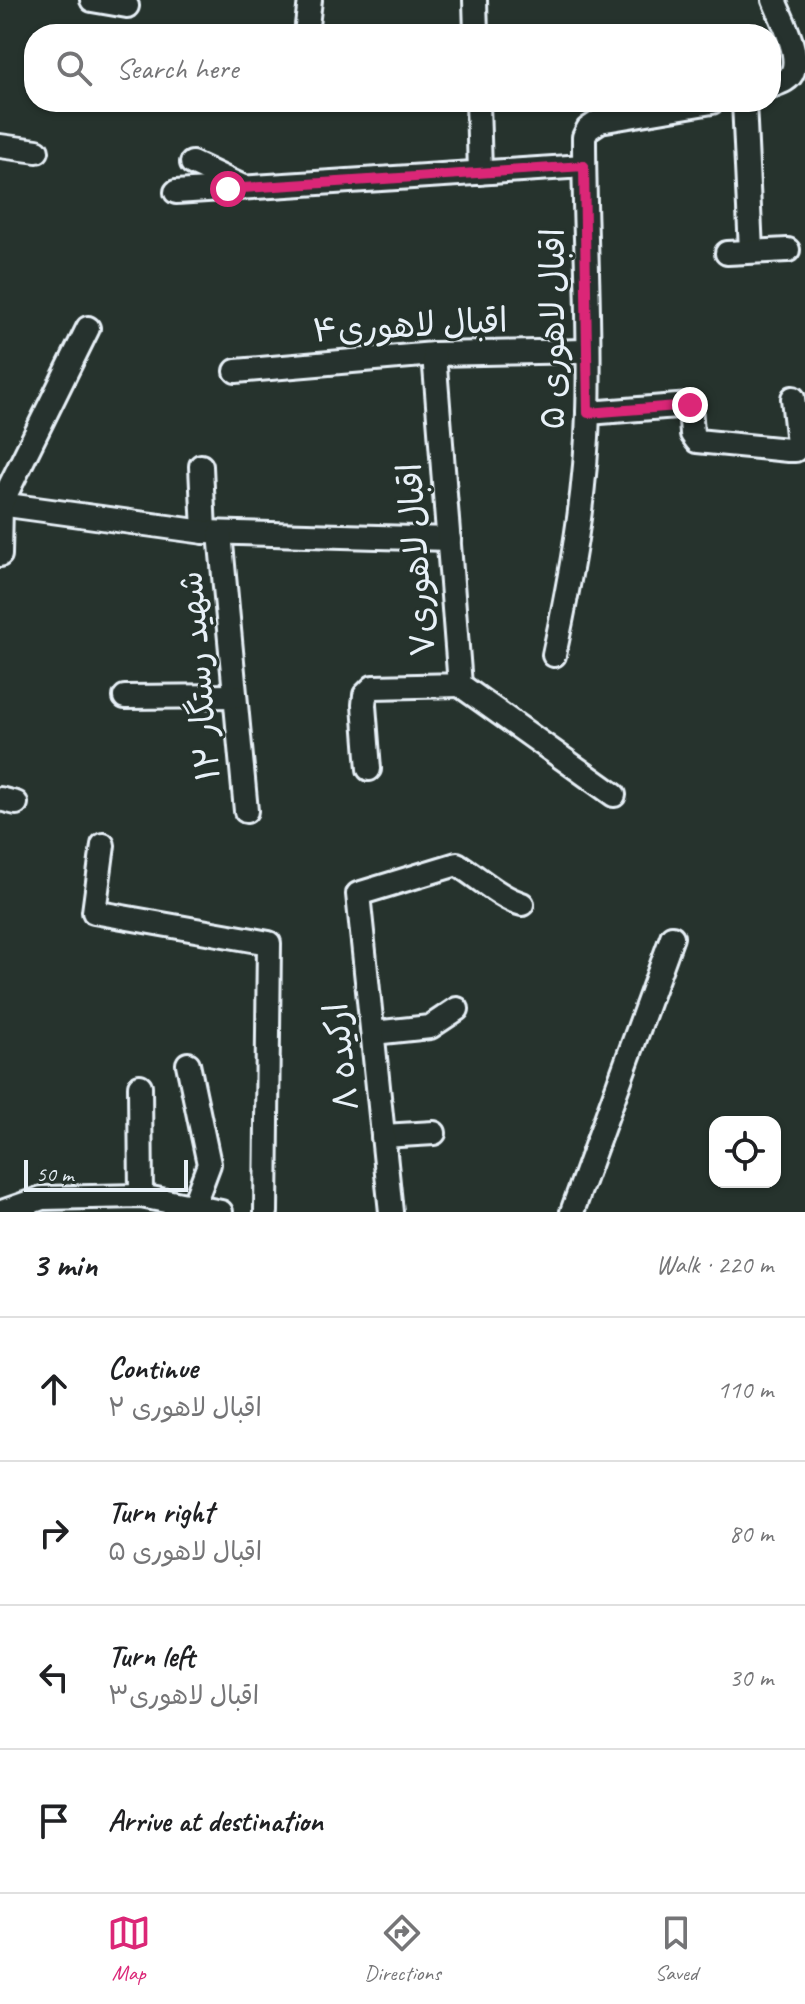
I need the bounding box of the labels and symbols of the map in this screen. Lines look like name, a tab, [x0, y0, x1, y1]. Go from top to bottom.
route start	[210, 171, 246, 207]
street label: اقبال لاهوری ۵	[531, 228, 574, 430]
street label: اقبال لاهوری۴	[311, 298, 509, 352]
route end	[672, 387, 708, 423]
street label: اقبال لاهوری۷	[388, 462, 444, 658]
street label: شهید رستگار ۱۲	[168, 569, 230, 783]
street label: ارکیده ۸	[314, 1001, 368, 1113]
scale bar	[24, 1156, 188, 1192]

